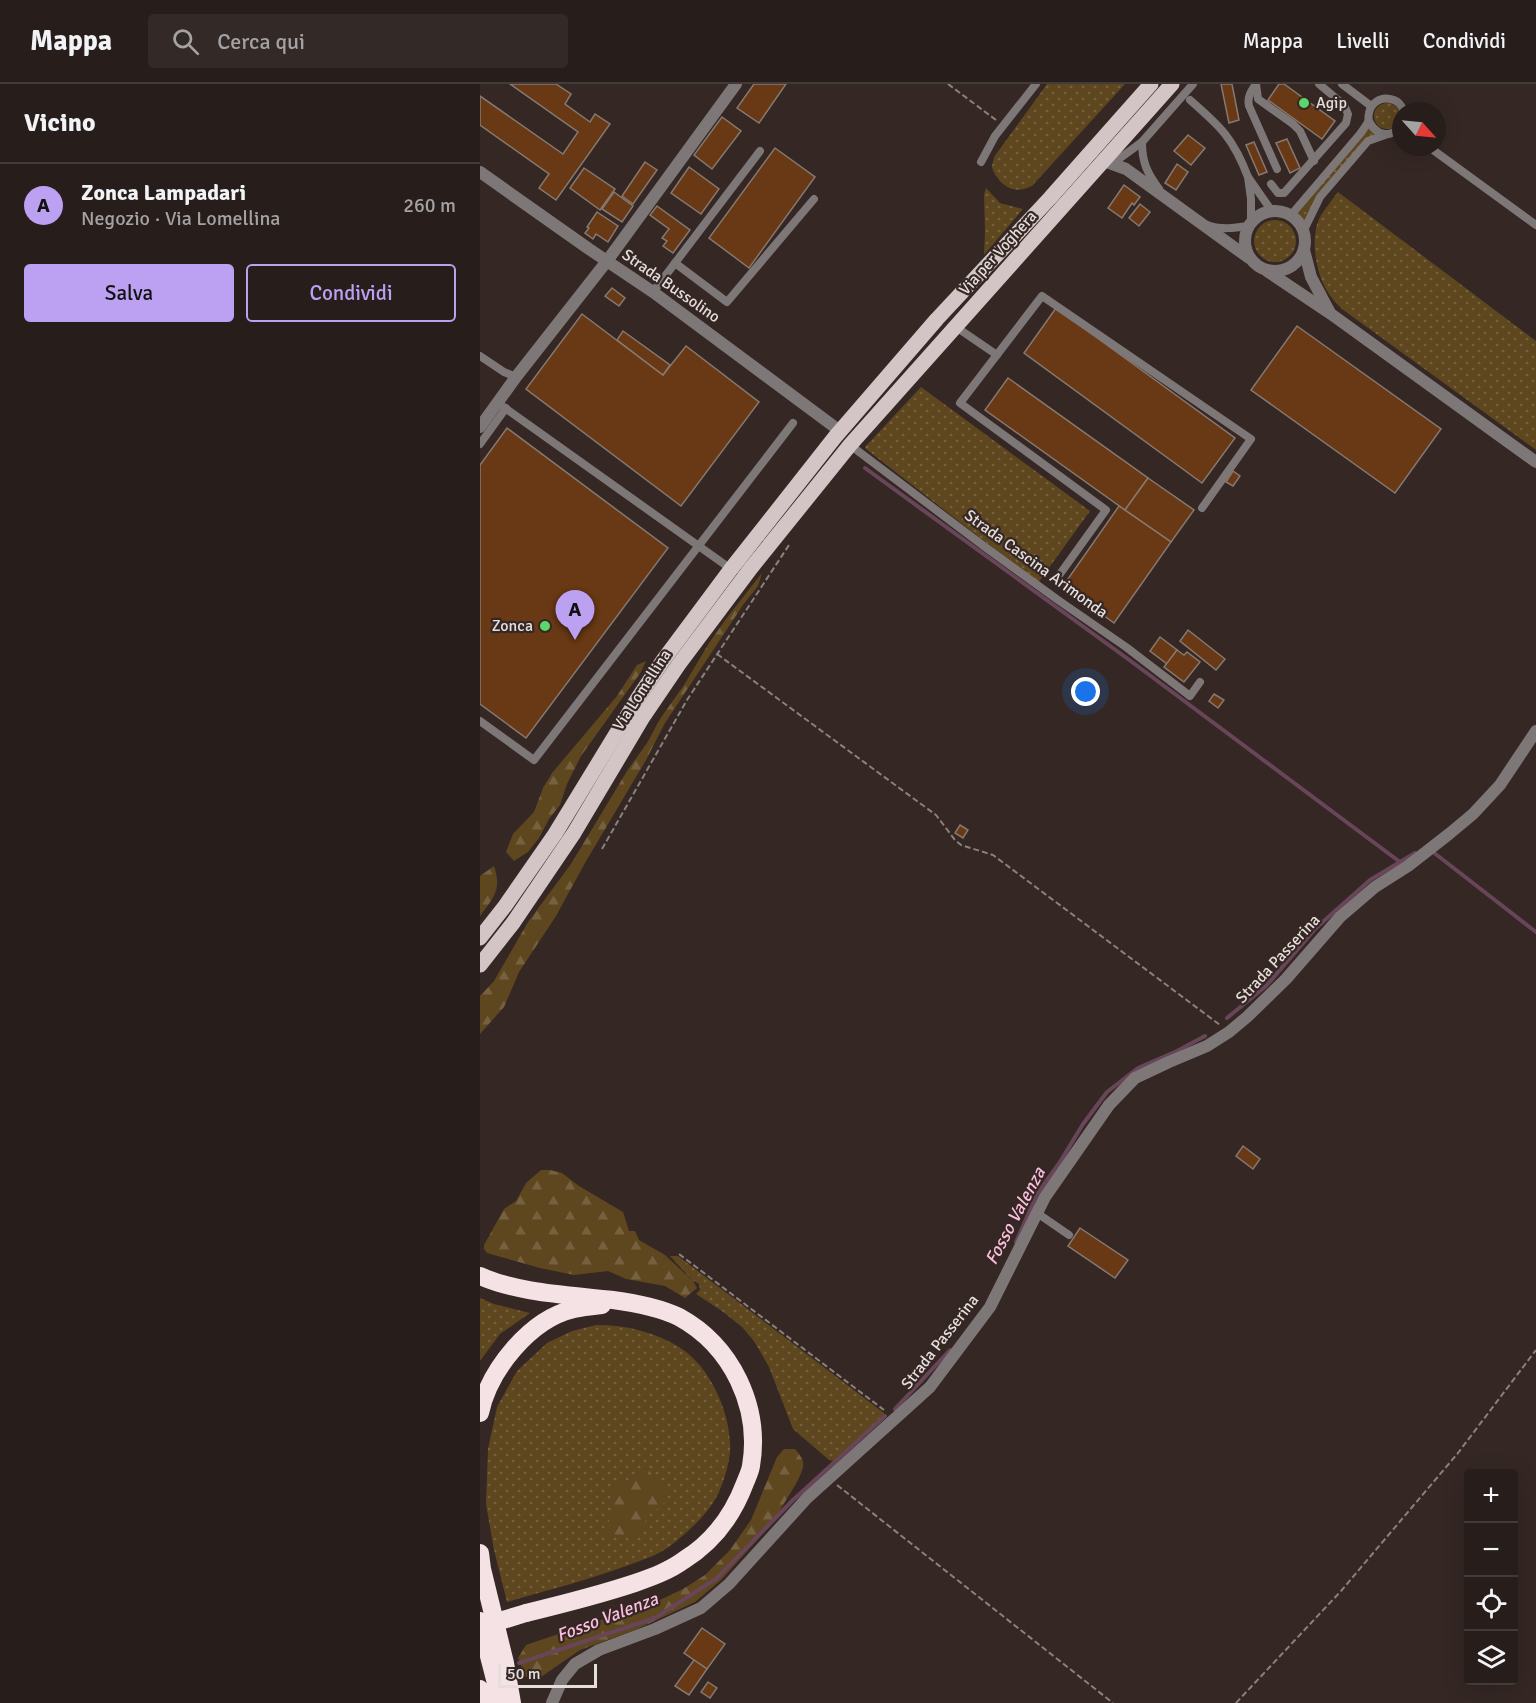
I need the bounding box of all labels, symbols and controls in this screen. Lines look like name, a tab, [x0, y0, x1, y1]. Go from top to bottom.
search box	[148, 14, 568, 68]
text: Mappa	[30, 24, 112, 58]
icon: search	[169, 25, 202, 58]
text: Cerca qui	[217, 28, 305, 55]
text: Mappa	[1243, 28, 1303, 54]
text: Livelli	[1336, 28, 1390, 54]
text: Condividi	[1423, 28, 1506, 54]
place label: Agip	[1316, 93, 1347, 113]
marker: Agip	[1297, 96, 1311, 110]
north arrow	[1392, 102, 1446, 156]
text: Vicino	[24, 107, 96, 139]
text: Zonca Lampadari	[81, 179, 246, 206]
text: A	[37, 193, 50, 218]
text: 260 m	[403, 193, 456, 218]
text: Negozio · Via Lomellina	[81, 206, 281, 231]
street label: Via per Voghera	[955, 207, 1041, 299]
street label: Strada Bussolino	[618, 245, 724, 327]
button: Salva	[24, 264, 234, 322]
button: Condividi	[246, 264, 456, 322]
street label: Strada Cascina Arimonda	[960, 505, 1112, 623]
pin: A	[556, 590, 595, 640]
place label: Zonca	[492, 616, 533, 636]
marker: Zonca	[538, 619, 552, 633]
street label: Via Lomellina	[608, 646, 676, 734]
your location	[1071, 677, 1100, 706]
street label: Strada Passerina	[1232, 910, 1324, 1008]
water label: Fosso Valenza	[980, 1163, 1050, 1268]
street label: Strada Passerina	[897, 1291, 983, 1393]
map controls	[1464, 1469, 1518, 1685]
button: +	[1464, 1469, 1518, 1523]
button: −	[1464, 1523, 1518, 1577]
button: locate	[1464, 1577, 1518, 1631]
water label: Fosso Valenza	[553, 1587, 662, 1646]
button: layers	[1464, 1631, 1518, 1685]
scale bar	[498, 1661, 597, 1688]
text: 50 m	[507, 1664, 541, 1684]

